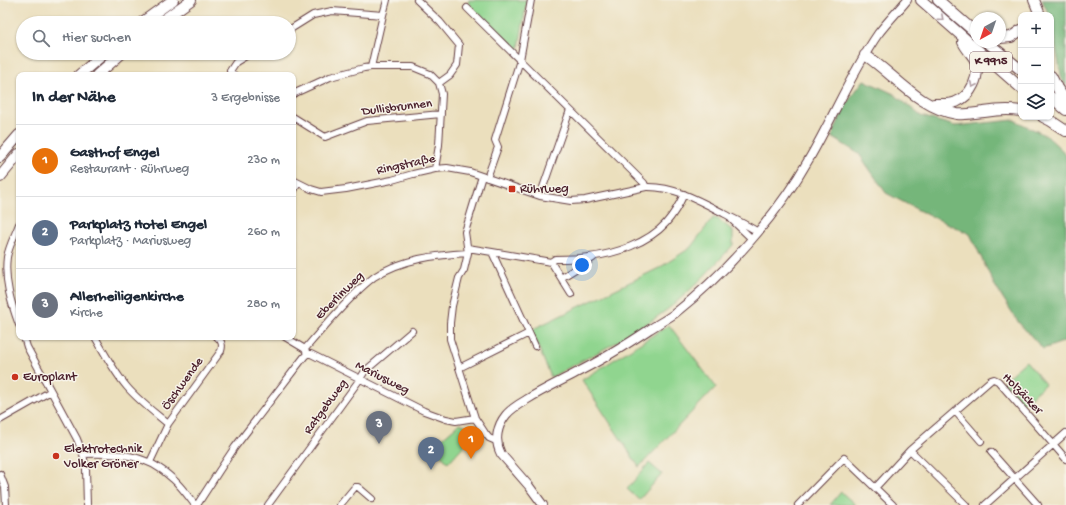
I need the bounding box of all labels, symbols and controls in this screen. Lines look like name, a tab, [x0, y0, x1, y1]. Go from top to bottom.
north arrow	[970, 12, 1006, 48]
map controls	[1018, 12, 1054, 120]
button: +	[1018, 12, 1054, 48]
one-way arrow	[936, 13, 944, 21]
search box	[16, 16, 296, 60]
icon: search	[30, 27, 52, 49]
text: Hier suchen	[62, 29, 131, 47]
button: −	[1018, 48, 1054, 84]
road number: K 9915	[970, 52, 1012, 72]
one-way arrow	[970, 80, 978, 88]
button: layers	[1018, 84, 1054, 120]
text: In der Nähe	[32, 88, 115, 108]
text: 3 Ergebnisse	[211, 91, 280, 106]
street label: Dullisbrunnen	[360, 96, 434, 120]
text: Gasthof Engel	[70, 144, 159, 162]
street label: Ringstraße	[375, 151, 437, 179]
text: 1	[42, 153, 48, 168]
text: 230 m	[247, 153, 280, 168]
text: Restaurant · Rührweg	[70, 162, 189, 177]
place label: Rührweg	[520, 182, 569, 197]
marker: Rührweg	[507, 184, 517, 194]
text: Parkplatz Hotel Engel	[70, 216, 207, 234]
text: 2	[42, 225, 48, 240]
text: 260 m	[247, 225, 280, 240]
text: Parkplatz · Mariusweg	[70, 234, 191, 249]
your location	[572, 255, 592, 275]
street label: Eberlinweg	[313, 269, 367, 323]
text: Allerheiligenkirche	[70, 288, 184, 306]
text: 3	[42, 297, 48, 312]
text: 280 m	[247, 297, 280, 312]
text: Kirche	[70, 306, 103, 321]
street label: Öschwende	[159, 355, 207, 413]
street label: Mariusweg	[352, 358, 412, 398]
place label: Europlant	[23, 370, 78, 385]
street label: Holzäcker	[999, 370, 1046, 419]
marker: Europlant	[10, 372, 20, 382]
street label: Ratgebweg	[301, 377, 351, 437]
pin: 3	[366, 411, 392, 444]
pin: 1	[458, 426, 484, 459]
pin: 2	[418, 437, 444, 470]
place label: Elektrotechnik Volker Gröner	[63, 442, 144, 472]
marker: Elektrotechnik Volker Gröner	[51, 451, 61, 461]

